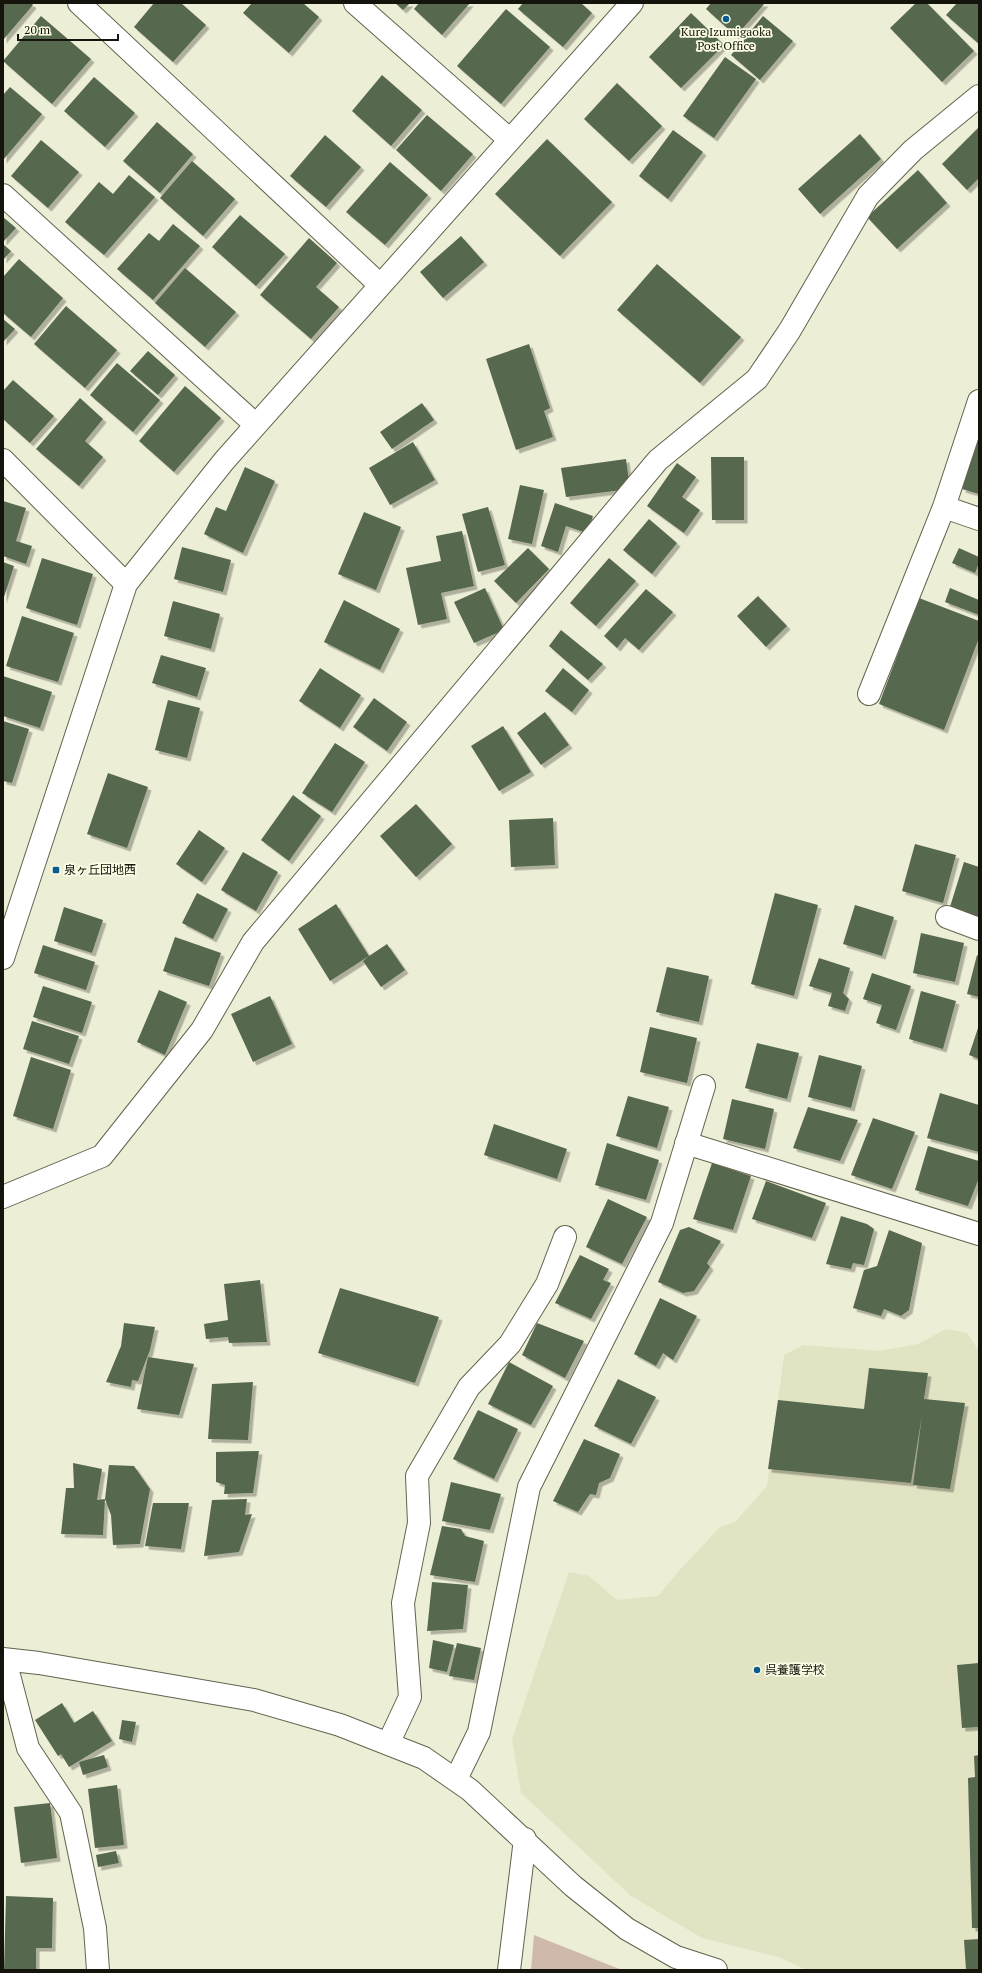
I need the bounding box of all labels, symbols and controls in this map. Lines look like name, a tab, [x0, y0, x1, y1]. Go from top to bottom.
marker: Kure Izumigaoka Post Office	[721, 14, 731, 24]
scale bar	[18, 16, 118, 42]
text: 20 m	[24, 22, 51, 37]
place label: Kure Izumigaoka Post Office	[681, 24, 771, 53]
place label: 泉ヶ丘団地西	[64, 862, 136, 877]
marker: 泉ヶ丘団地西	[51, 865, 61, 875]
place label: 呉養護学校	[765, 1662, 825, 1677]
marker: 呉養護学校	[752, 1665, 762, 1675]

